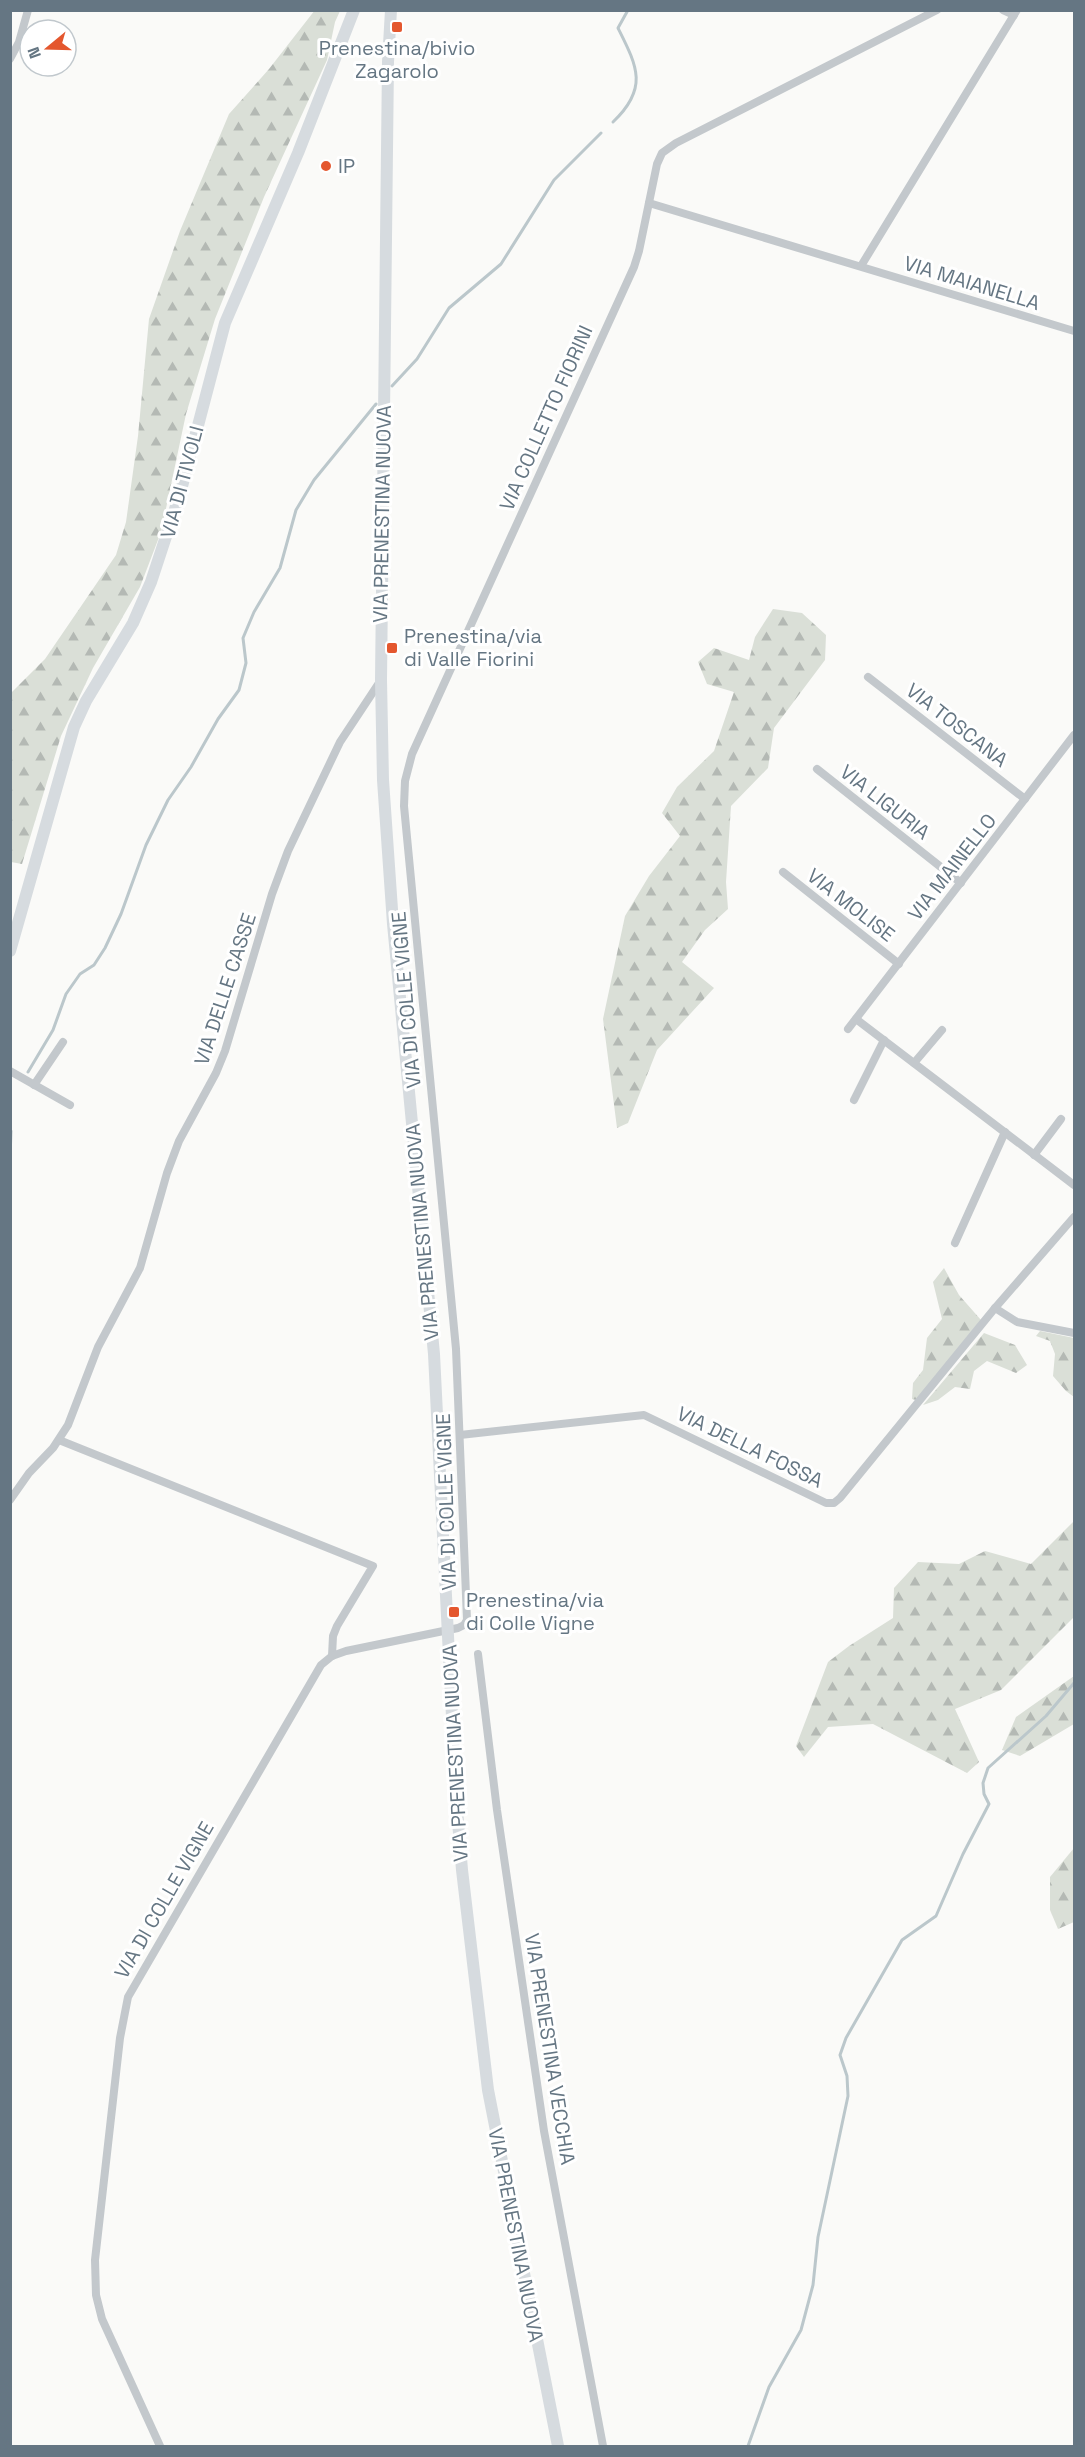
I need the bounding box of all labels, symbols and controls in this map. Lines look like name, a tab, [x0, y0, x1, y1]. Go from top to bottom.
north arrow	[18, 18, 78, 78]
marker: Prenestina/bivio Zagarolo	[390, 20, 404, 34]
place label: Prenestina/bivio Zagarolo	[319, 35, 475, 84]
text: N	[23, 44, 46, 61]
place label: IP	[338, 153, 355, 179]
marker: IP	[319, 159, 333, 173]
street label: VIA MAIANELLA	[901, 250, 1044, 316]
street label: VIA COLLETTO FIORINI	[493, 321, 599, 515]
street label: VIA PRENESTINA NUOVA	[367, 404, 397, 623]
street label: VIA DI TIVOLI	[155, 423, 209, 541]
place label: Prenestina/via di Valle Fiorini	[404, 623, 542, 672]
marker: Prenestina/via di Valle Fiorini	[385, 641, 399, 655]
street label: VIA TOSCANA	[901, 677, 1013, 773]
street label: VIA LIGURIA	[835, 759, 936, 845]
street label: VIA MAINELLO	[902, 808, 1002, 926]
street label: VIA MOLISE	[802, 863, 900, 947]
street label: VIA DELLE CASSE	[188, 910, 262, 1068]
street label: VIA DI COLLE VIGNE	[385, 911, 427, 1089]
street label: VIA PRENESTINA NUOVA	[400, 1122, 444, 1342]
street label: VIA DELLA FOSSA	[673, 1400, 828, 1494]
street label: VIA DI COLLE VIGNE	[430, 1413, 462, 1591]
place label: Prenestina/via di Colle Vigne	[466, 1587, 604, 1636]
marker: Prenestina/via di Colle Vigne	[447, 1605, 461, 1619]
street label: VIA PRENESTINA NUOVA	[436, 1643, 474, 1862]
street label: VIA DI COLLE VIGNE	[108, 1817, 220, 1983]
street label: VIA PRENESTINA VECCHIA	[519, 1931, 581, 2167]
street label: VIA PRENESTINA NUOVA	[482, 2126, 550, 2345]

